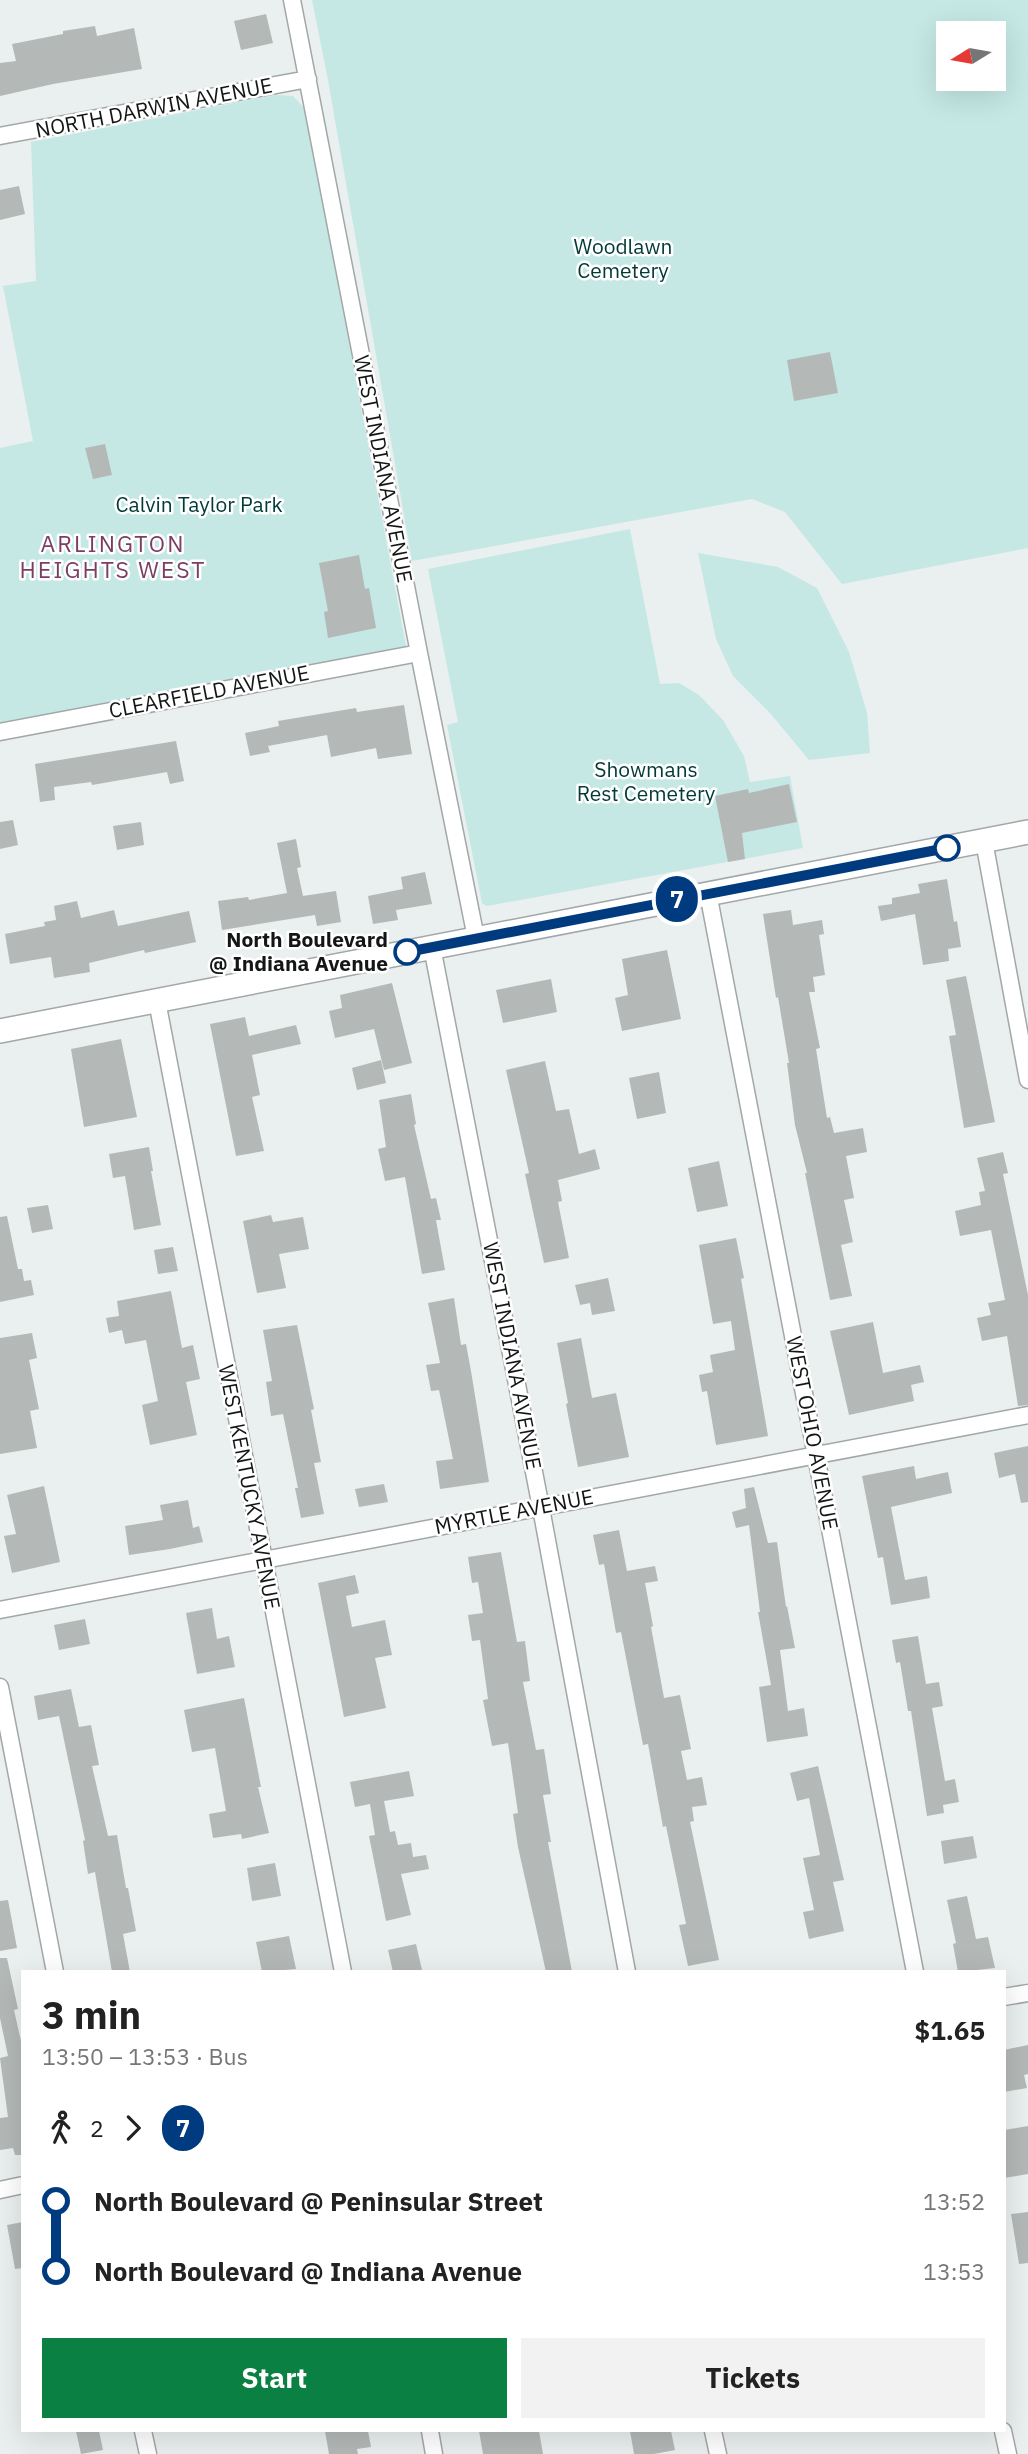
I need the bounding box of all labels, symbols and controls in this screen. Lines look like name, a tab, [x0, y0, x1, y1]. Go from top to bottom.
north arrow	[936, 21, 1006, 91]
map controls	[936, 21, 1006, 91]
street label: NORTH DARWIN AVENUE	[33, 70, 275, 144]
park label: Woodlawn Cemetery	[573, 232, 673, 284]
street label: WEST INDIANA AVENUE	[348, 353, 420, 585]
park label: Calvin Taylor Park	[116, 490, 283, 518]
district label: ARLINGTON HEIGHTS WEST	[20, 528, 206, 584]
street label: CLEARFIELD AVENUE	[106, 658, 311, 724]
park label: Showmans Rest Cemetery	[577, 755, 716, 807]
unlabelled marker	[934, 835, 960, 861]
line badge: 7	[654, 876, 700, 922]
text: 7	[670, 883, 684, 915]
place label: North Boulevard @ Indiana Avenue	[209, 925, 388, 977]
marker: North Boulevard @ Indiana Avenue	[394, 939, 420, 965]
street label: WEST INDIANA AVENUE	[477, 1240, 549, 1472]
street label: WEST OHIO AVENUE	[780, 1334, 845, 1532]
street label: WEST KENTUCKY AVENUE	[212, 1362, 287, 1612]
street label: MYRTLE AVENUE	[432, 1482, 596, 1540]
text: 3 min	[42, 1990, 141, 2039]
text: $1.65	[915, 2013, 985, 2047]
text: 13:50 – 13:53 · Bus	[42, 2041, 248, 2071]
icon: walk	[42, 2109, 80, 2147]
icon: forward	[114, 2109, 152, 2147]
text: 7	[176, 2112, 190, 2144]
text: 2	[90, 2113, 104, 2143]
text: North Boulevard @ Peninsular Street	[94, 2184, 543, 2218]
text: 13:52	[923, 2186, 985, 2216]
text: North Boulevard @ Indiana Avenue	[94, 2254, 522, 2288]
text: 13:53	[923, 2256, 985, 2286]
button: Start	[42, 2338, 507, 2418]
button: Tickets	[521, 2338, 985, 2418]

